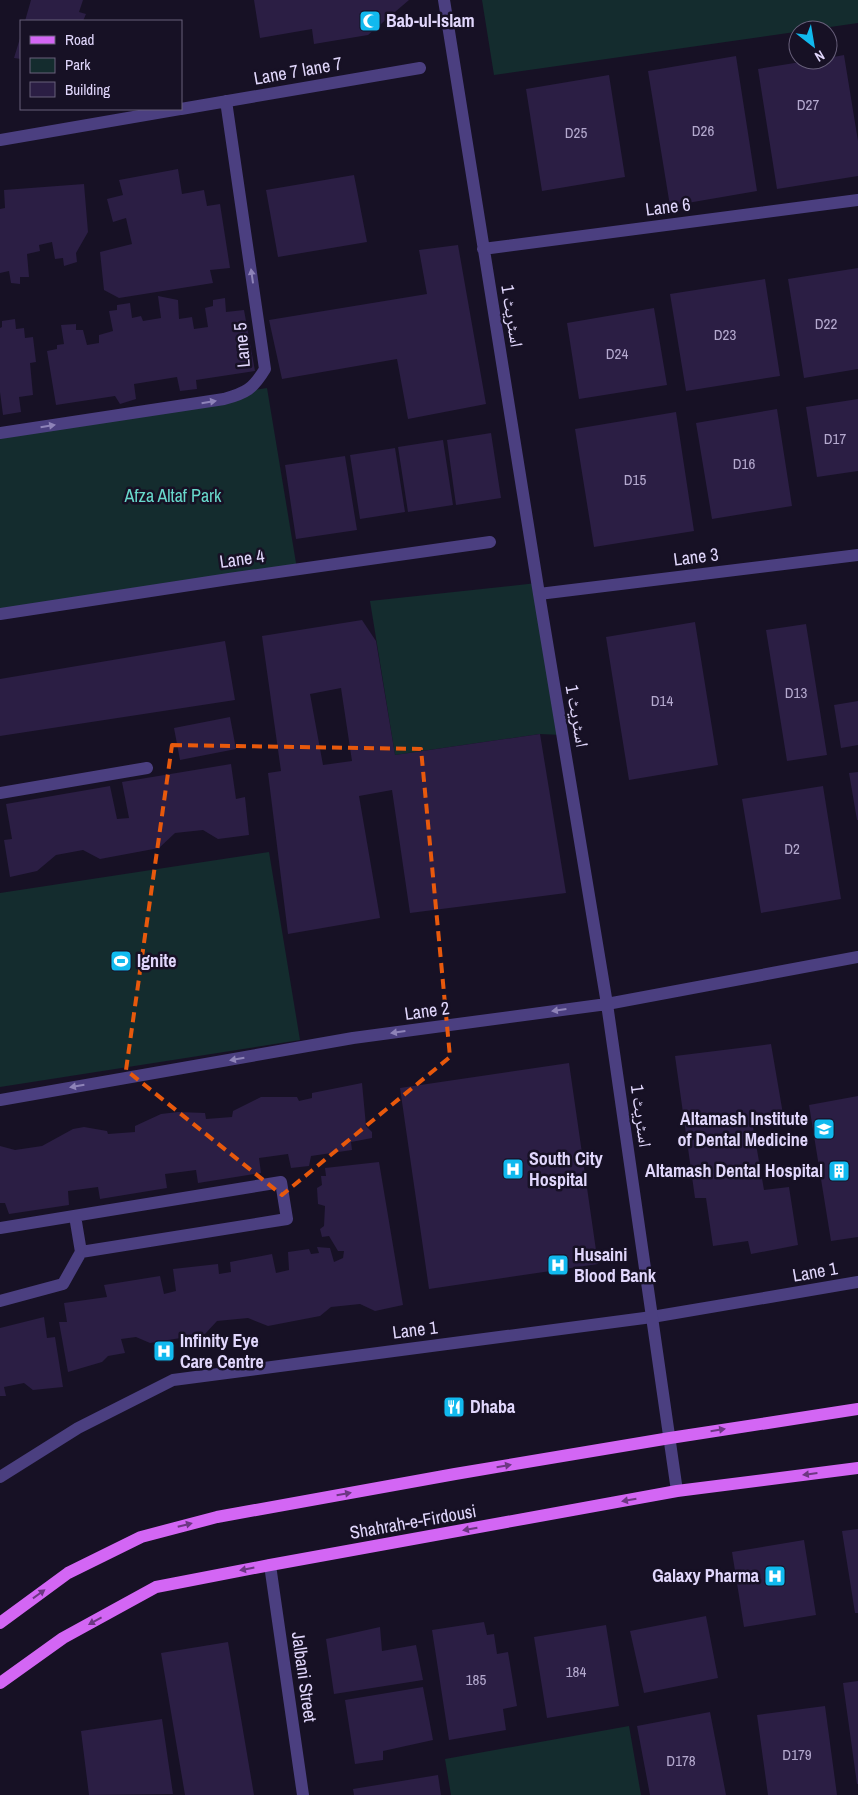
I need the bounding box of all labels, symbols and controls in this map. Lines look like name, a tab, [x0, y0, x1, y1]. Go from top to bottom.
place label: Bab-ul-Islam	[386, 8, 475, 33]
mosque icon: Bab-ul-Islam	[358, 9, 382, 33]
legend	[20, 20, 182, 110]
north arrow	[788, 20, 838, 70]
text: Road	[65, 29, 94, 50]
text: N	[812, 46, 828, 66]
street label: Lane 7 lane 7	[252, 50, 344, 91]
text: Park	[65, 54, 91, 75]
text: Building	[65, 79, 110, 100]
house number: D27	[797, 94, 819, 115]
house number: D26	[692, 120, 714, 141]
house number: D25	[565, 122, 587, 143]
street label: Lane 6	[644, 191, 692, 222]
one-way arrow	[247, 268, 255, 284]
street label: اسٹریٹ 1	[495, 283, 530, 349]
house number: D22	[815, 313, 837, 334]
street label: Lane 5	[227, 321, 256, 369]
house number: D23	[714, 324, 736, 345]
house number: D24	[606, 343, 628, 364]
one-way arrow	[201, 397, 217, 405]
one-way arrow	[41, 422, 57, 430]
house number: D17	[824, 428, 846, 449]
house number: D16	[733, 453, 755, 474]
house number: D15	[624, 469, 646, 490]
park label: Afza Altaf Park	[124, 483, 222, 508]
street label: Lane 3	[672, 541, 720, 572]
street label: Lane 4	[218, 543, 266, 574]
house number: D13	[785, 682, 807, 703]
street label: اسٹریٹ 1	[560, 683, 595, 749]
house number: D14	[651, 690, 673, 711]
house number: D2	[784, 838, 800, 859]
place label: Ignite	[137, 948, 176, 973]
sports icon: Ignite	[109, 949, 133, 973]
street label: Lane 2	[403, 995, 451, 1026]
one-way arrow	[550, 1006, 566, 1014]
one-way arrow	[389, 1028, 405, 1036]
one-way arrow	[229, 1055, 245, 1063]
one-way arrow	[69, 1083, 85, 1091]
street label: اسٹریٹ 1	[625, 1083, 658, 1149]
place label: Altamash Institute of Dental Medicine	[678, 1106, 808, 1152]
school or university icon: Altamash Institute of Dental Medicine	[812, 1117, 836, 1141]
place label: South City Hospital	[529, 1146, 604, 1192]
hospital icon: South City Hospital	[501, 1157, 525, 1181]
place label: Altamash Dental Hospital	[645, 1158, 823, 1183]
building icon: Altamash Dental Hospital	[827, 1159, 851, 1183]
place label: Husaini Blood Bank	[574, 1242, 657, 1288]
hospital icon: Husaini Blood Bank	[546, 1253, 570, 1277]
street label: Lane 1	[791, 1255, 840, 1288]
street label: Lane 1	[391, 1314, 440, 1345]
place label: Infinity Eye Care Centre	[180, 1328, 264, 1374]
hospital icon: Infinity Eye Care Centre	[152, 1339, 176, 1363]
place label: Dhaba	[470, 1394, 516, 1419]
restaurant icon: Dhaba	[442, 1395, 466, 1419]
one-way arrow	[710, 1426, 726, 1434]
one-way arrow	[497, 1461, 513, 1469]
one-way arrow	[801, 1470, 817, 1478]
one-way arrow	[337, 1490, 352, 1498]
one-way arrow	[621, 1496, 637, 1504]
street label: Shahrah-e-Firdousi	[348, 1498, 478, 1545]
one-way arrow	[177, 1521, 193, 1529]
one-way arrow	[462, 1525, 477, 1533]
place label: Galaxy Pharma	[652, 1563, 760, 1588]
hospital icon: Galaxy Pharma	[763, 1564, 787, 1588]
one-way arrow	[238, 1566, 254, 1574]
one-way arrow	[33, 1589, 46, 1599]
one-way arrow	[87, 1617, 102, 1625]
street label: Jalbani Street	[286, 1630, 323, 1724]
house number: 184	[566, 1661, 586, 1682]
house number: 185	[466, 1669, 486, 1690]
house number: D179	[782, 1744, 812, 1765]
house number: D178	[666, 1750, 696, 1771]

